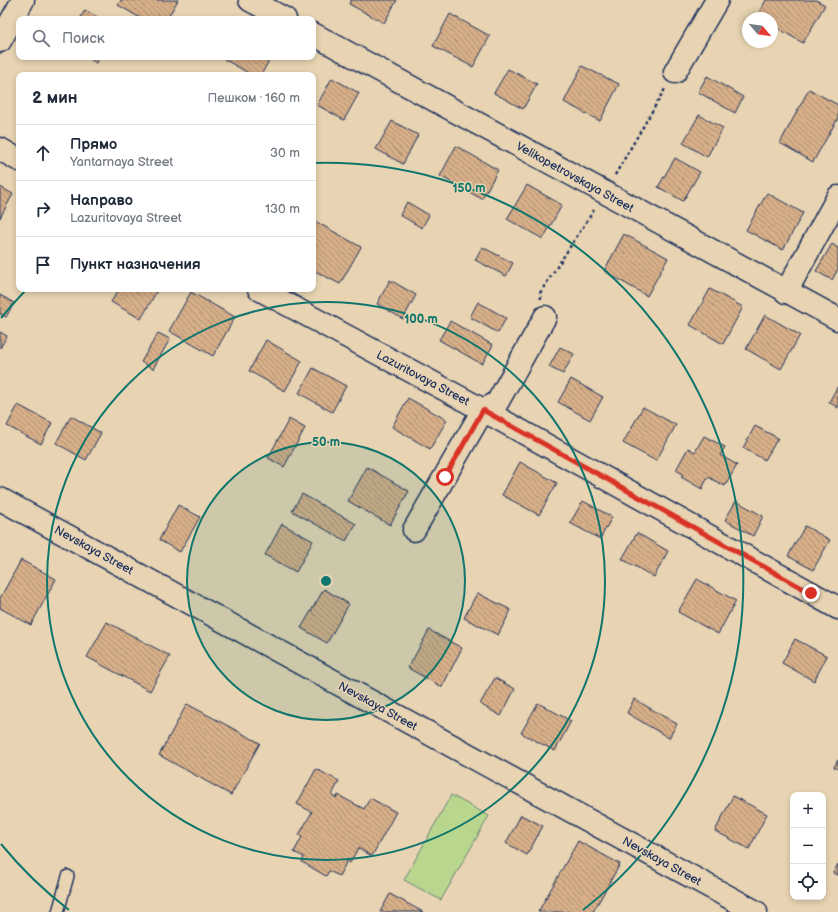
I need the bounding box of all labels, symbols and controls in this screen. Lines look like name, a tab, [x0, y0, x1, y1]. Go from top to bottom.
north arrow	[742, 12, 778, 48]
search box	[16, 16, 316, 60]
icon: search	[30, 27, 52, 49]
text: Поиск	[62, 29, 105, 48]
text: 2 мин	[32, 88, 78, 108]
text: Пешком · 160 m	[208, 90, 300, 106]
text: Прямо	[70, 135, 117, 154]
street label: Velikopetrovskaya Street	[513, 139, 636, 216]
icon: ahead	[32, 142, 54, 164]
text: 30 m	[270, 145, 300, 161]
text: Yantarnaya Street	[70, 154, 173, 170]
text: 150 m	[453, 181, 485, 196]
text: Направо	[70, 191, 133, 210]
icon: right	[32, 198, 54, 220]
text: 130 m	[265, 201, 300, 217]
text: Lazuritovaya Street	[70, 210, 182, 226]
icon: arrive	[32, 254, 54, 276]
text: Пункт назначения	[70, 255, 201, 274]
text: 100 m	[404, 312, 438, 327]
street label: Lazuritovaya Street	[374, 348, 472, 409]
text: 50 m	[312, 435, 340, 450]
route start	[436, 468, 454, 486]
street label: Nevskaya Street	[52, 523, 136, 579]
centre of rings	[319, 574, 333, 588]
route end	[802, 584, 820, 602]
street label: Nevskaya Street	[336, 679, 420, 735]
map controls	[790, 792, 826, 900]
button: +	[790, 792, 826, 828]
button: −	[790, 828, 826, 864]
street label: Nevskaya Street	[620, 834, 704, 890]
button: locate	[790, 864, 826, 900]

